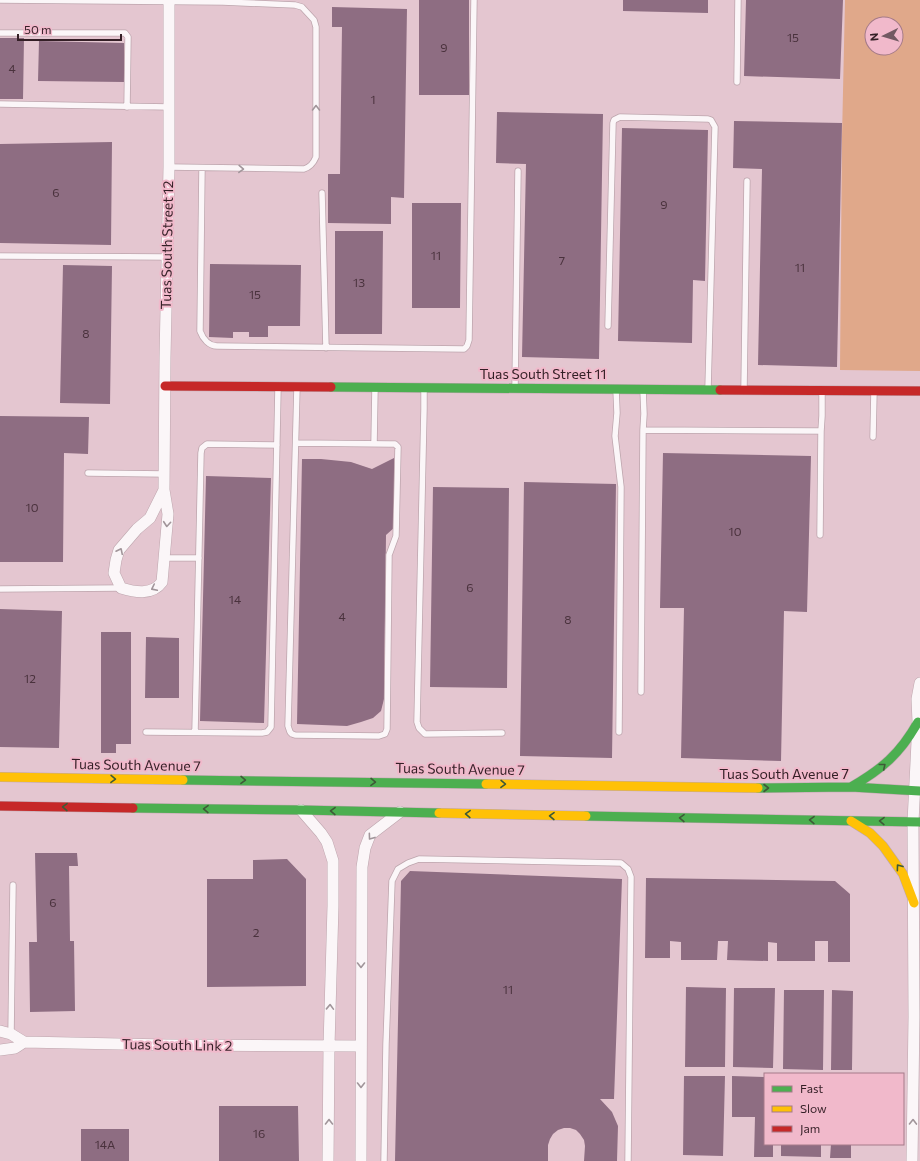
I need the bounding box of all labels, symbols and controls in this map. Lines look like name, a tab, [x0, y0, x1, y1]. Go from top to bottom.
scale bar	[18, 16, 121, 42]
north arrow	[864, 16, 904, 56]
text: 50 m	[24, 22, 52, 36]
house number: 15	[787, 30, 799, 44]
text: N	[867, 32, 880, 42]
house number: 9	[440, 40, 448, 54]
house number: 4	[8, 61, 16, 75]
house number: 1	[370, 92, 376, 106]
one-way arrow	[312, 105, 320, 111]
one-way arrow	[238, 164, 244, 173]
street label: Tuas South Street 12	[157, 180, 176, 310]
house number: 6	[52, 185, 60, 199]
house number: 9	[660, 197, 668, 211]
house number: 11	[431, 248, 441, 262]
house number: 7	[559, 253, 565, 267]
house number: 11	[795, 260, 805, 274]
house number: 13	[353, 275, 365, 289]
house number: 15	[249, 287, 261, 301]
house number: 8	[82, 326, 90, 340]
street label: Tuas South Street 11	[479, 365, 607, 382]
house number: 10	[26, 500, 39, 514]
one-way arrow	[163, 521, 172, 527]
house number: 10	[729, 524, 742, 538]
one-way arrow	[115, 548, 123, 555]
house number: 6	[466, 580, 474, 594]
one-way arrow	[151, 583, 158, 591]
house number: 14	[229, 592, 241, 606]
house number: 4	[338, 609, 346, 623]
house number: 8	[564, 612, 572, 626]
house number: 12	[24, 671, 36, 685]
street label: Tuas South Avenue 7	[71, 755, 201, 774]
street label: Tuas South Avenue 7	[395, 759, 525, 778]
one-way arrow	[879, 763, 886, 770]
street label: Tuas South Avenue 7	[719, 765, 849, 782]
one-way arrow	[110, 775, 116, 783]
one-way arrow	[240, 776, 246, 784]
one-way arrow	[370, 778, 376, 786]
one-way arrow	[500, 780, 506, 788]
one-way arrow	[763, 784, 769, 792]
one-way arrow	[62, 803, 68, 811]
one-way arrow	[203, 805, 209, 813]
one-way arrow	[330, 807, 336, 815]
one-way arrow	[465, 810, 471, 818]
one-way arrow	[549, 812, 555, 820]
one-way arrow	[679, 814, 685, 822]
one-way arrow	[809, 816, 815, 824]
one-way arrow	[879, 817, 885, 825]
one-way arrow	[369, 832, 376, 839]
one-way arrow	[896, 865, 903, 872]
house number: 6	[49, 895, 57, 909]
house number: 2	[253, 925, 260, 939]
one-way arrow	[357, 962, 365, 968]
house number: 11	[503, 982, 513, 996]
one-way arrow	[326, 1004, 335, 1010]
street label: Tuas South Link 2	[122, 1035, 233, 1054]
legend	[764, 1073, 904, 1145]
text: Fast	[800, 1081, 823, 1095]
one-way arrow	[357, 1082, 365, 1088]
text: Slow	[800, 1101, 827, 1115]
one-way arrow	[324, 1119, 333, 1125]
one-way arrow	[909, 1119, 917, 1125]
text: Jam	[800, 1121, 820, 1136]
house number: 16	[253, 1126, 265, 1140]
house number: 14A	[95, 1137, 115, 1151]

